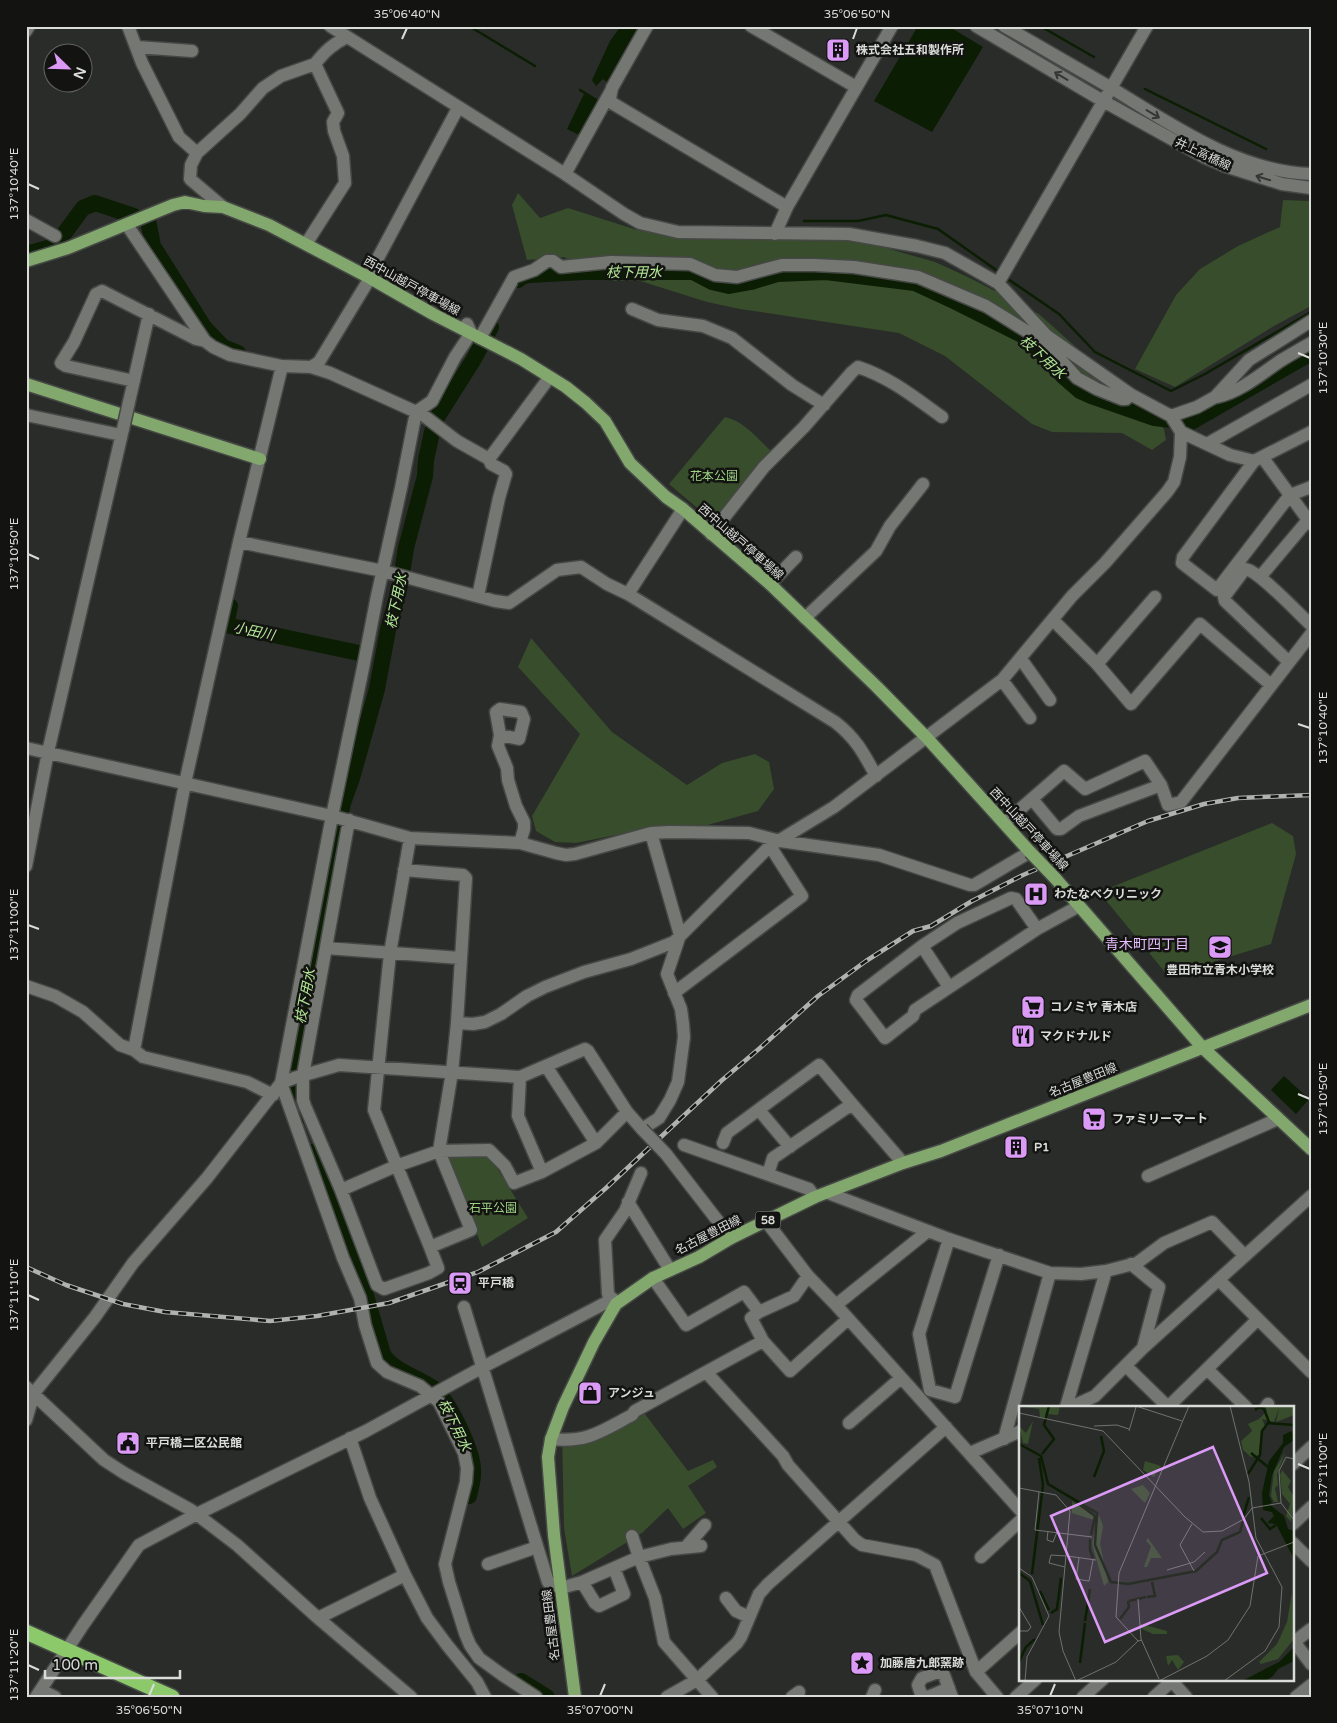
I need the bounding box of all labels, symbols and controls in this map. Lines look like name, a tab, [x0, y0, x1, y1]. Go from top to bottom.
text: 35°06'40"N	[374, 7, 440, 21]
text: 35°06'50"N	[824, 7, 890, 21]
building icon: 株式会社五和製作所	[825, 37, 851, 63]
north arrow	[42, 42, 92, 92]
place label: 株式会社五和製作所	[856, 43, 964, 57]
text: N	[69, 64, 90, 81]
one-way arrow	[1055, 71, 1069, 81]
one-way arrow	[1145, 109, 1159, 119]
street label: 井上高橋線	[1173, 135, 1233, 173]
text: 137°10'40"E	[7, 147, 21, 220]
one-way arrow	[1256, 172, 1272, 182]
street label: 西中山越戸停車場線	[361, 254, 463, 318]
water label: 枝下用水	[606, 264, 664, 281]
text: 137°10'30"E	[1316, 321, 1330, 394]
water label: 枝下用水	[1016, 332, 1070, 384]
park label: 花本公園	[690, 469, 738, 483]
street label: 西中山越戸停車場線	[696, 501, 786, 583]
text: 137°10'50"E	[7, 517, 21, 590]
water label: 枝下用水	[382, 570, 411, 630]
water label: 小田川	[232, 619, 278, 645]
text: 137°10'40"E	[1316, 691, 1330, 764]
street label: 西中山越戸停車場線	[987, 785, 1071, 873]
hospital icon: わたなべクリニック	[1023, 881, 1049, 907]
place label: わたなべクリニック	[1054, 887, 1162, 901]
text: 137°11'00"E	[7, 888, 21, 961]
school or university icon: 豊田市立青木小学校	[1207, 934, 1233, 960]
district label: 青木町四丁目	[1105, 936, 1189, 953]
place label: 豊田市立青木小学校	[1166, 963, 1274, 977]
water label: 枝下用水	[292, 965, 320, 1025]
supermarket icon: コノミヤ 青木店	[1020, 994, 1046, 1020]
place label: コノミヤ 青木店	[1050, 1000, 1137, 1014]
restaurant icon: マクドナルド	[1010, 1023, 1036, 1049]
place label: マクドナルド	[1040, 1029, 1112, 1043]
street label: 名古屋豊田線	[1047, 1060, 1119, 1100]
text: 137°10'50"E	[1316, 1062, 1330, 1135]
supermarket icon: ファミリーマート	[1081, 1106, 1107, 1132]
place label: ファミリーマート	[1112, 1112, 1208, 1126]
building icon: P1	[1003, 1134, 1029, 1160]
place label: P1	[1034, 1140, 1050, 1154]
park label: 石平公園	[469, 1201, 517, 1215]
street label: 名古屋豊田線	[673, 1212, 743, 1258]
road number: 58	[756, 1212, 780, 1228]
text: 137°11'10"E	[7, 1258, 21, 1331]
station icon: 平戸橋	[447, 1270, 473, 1296]
place label: 平戸橋	[478, 1276, 515, 1290]
shop icon: アンジュ	[577, 1380, 603, 1406]
place label: アンジュ	[608, 1386, 655, 1400]
water label: 枝下用水	[435, 1396, 475, 1456]
inset map	[1019, 1406, 1294, 1680]
public building icon: 平戸橋二区公民館	[115, 1430, 141, 1456]
text: 137°11'00"E	[1316, 1432, 1330, 1505]
place label: 平戸橋二区公民館	[146, 1436, 242, 1450]
street label: 名古屋豊田線	[540, 1588, 562, 1662]
text: 137°11'20"E	[7, 1628, 21, 1701]
scale bar	[45, 1648, 180, 1680]
place icon: 加藤唐九郎窯跡	[849, 1650, 875, 1676]
text: 100 m	[52, 1656, 98, 1674]
place label: 加藤唐九郎窯跡	[880, 1656, 964, 1670]
text: 35°06'50"N	[116, 1703, 182, 1717]
text: 35°07'00"N	[567, 1703, 633, 1717]
text: 35°07'10"N	[1017, 1703, 1083, 1717]

